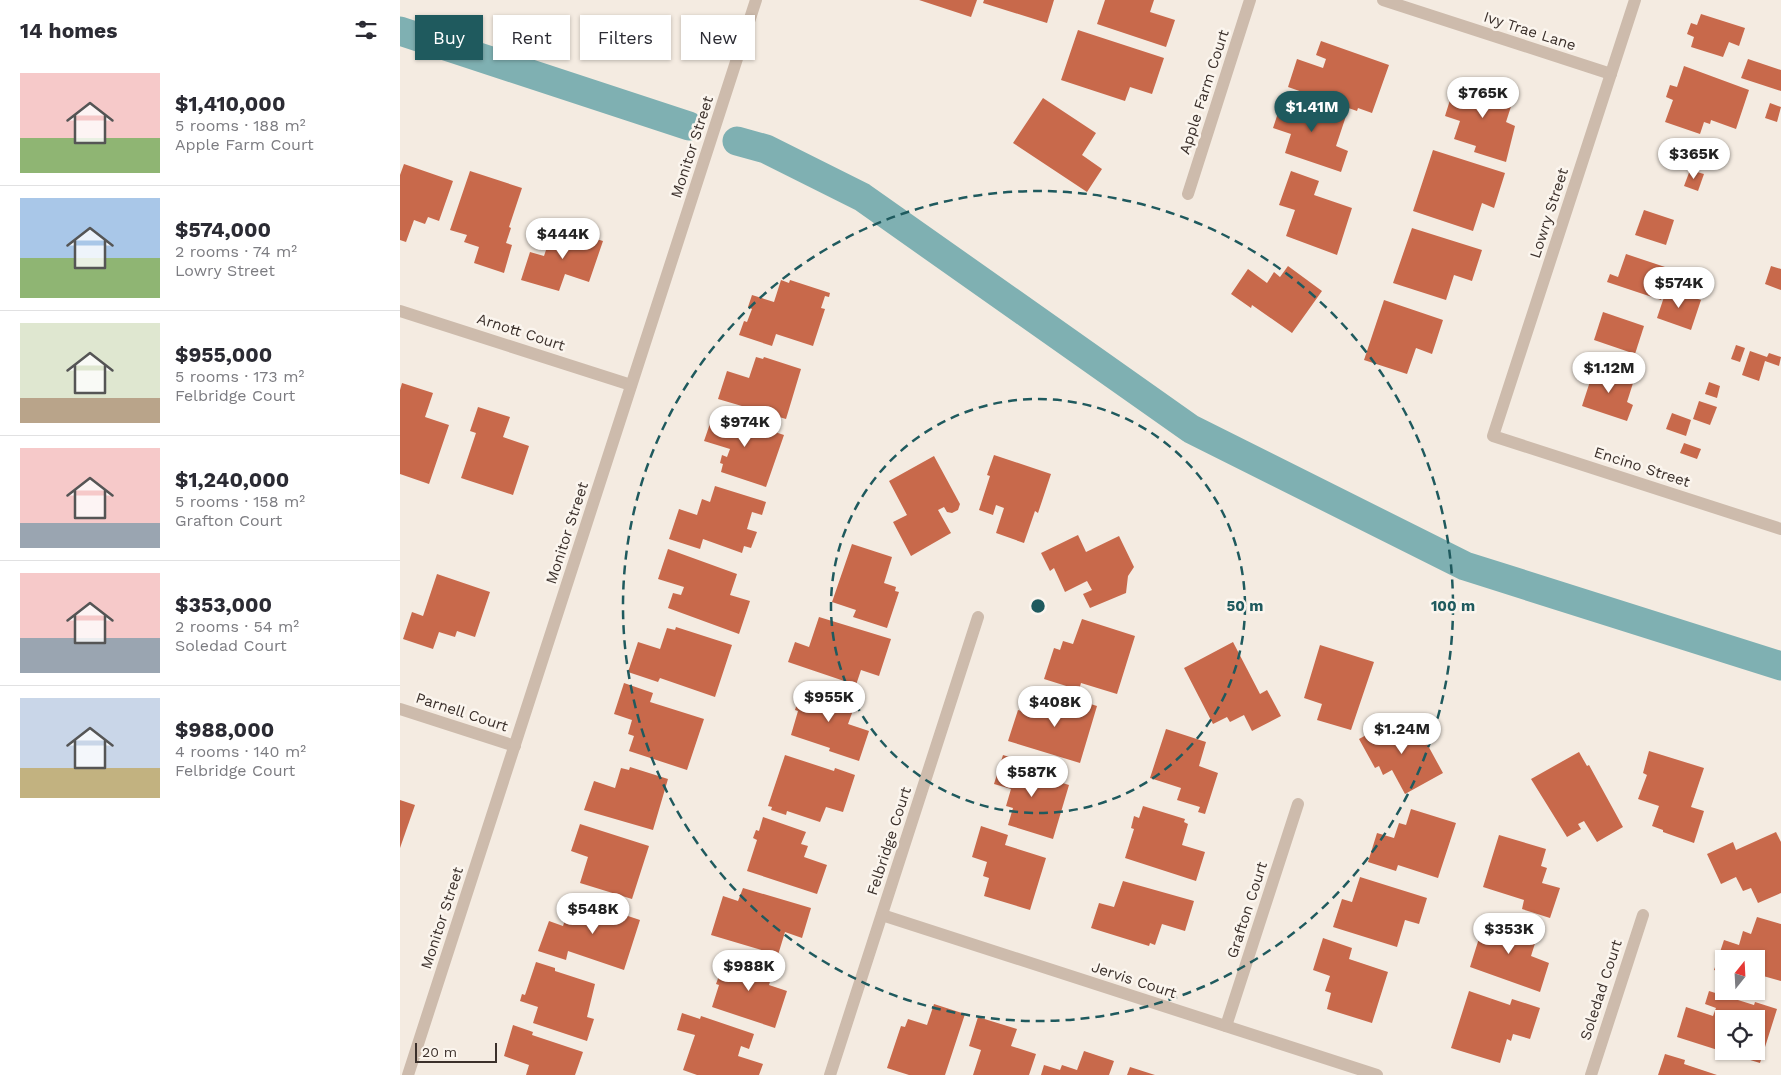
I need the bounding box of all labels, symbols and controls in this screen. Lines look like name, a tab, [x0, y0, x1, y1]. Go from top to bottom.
street label: Ivy Trae Lane	[1482, 8, 1578, 54]
chip: Buy	[415, 15, 483, 60]
chip: Rent	[493, 15, 570, 60]
chip: Filters	[580, 15, 671, 60]
chip: New	[681, 15, 755, 60]
icon: filters	[352, 16, 380, 44]
text: 14 homes	[20, 18, 117, 43]
street label: Apple Farm Court	[1175, 27, 1233, 157]
pin: $765K	[1448, 76, 1518, 119]
text: $765K	[1458, 83, 1508, 102]
pin: $1.41M	[1271, 90, 1353, 133]
text: $1,410,000	[175, 91, 285, 116]
icon: home	[60, 93, 120, 153]
street label: Monitor Street	[667, 93, 717, 200]
text: $1.41M	[1285, 97, 1339, 116]
text: 5 rooms · 188 m²	[175, 116, 306, 135]
text: Apple Farm Court	[175, 135, 314, 154]
pin: $365K	[1659, 138, 1729, 180]
text: $365K	[1669, 144, 1719, 163]
street label: Lowry Street	[1526, 165, 1572, 260]
text: $574,000	[175, 217, 271, 242]
icon: home	[60, 218, 120, 278]
pin: $444K	[528, 218, 598, 260]
text: $444K	[537, 224, 589, 243]
text: 2 rooms · 74 m²	[175, 242, 297, 261]
text: Lowry Street	[175, 261, 275, 280]
pin: $574K	[1644, 266, 1714, 309]
text: $574K	[1655, 273, 1703, 292]
street label: Arnott Court	[475, 309, 568, 355]
text: $955,000	[175, 342, 272, 367]
icon: home	[60, 343, 120, 403]
pin: $1.12M	[1568, 352, 1650, 394]
text: $1.12M	[1583, 358, 1635, 377]
text: 5 rooms · 173 m²	[175, 367, 304, 386]
text: Felbridge Court	[175, 386, 295, 405]
pin: $974K	[710, 406, 780, 448]
text: $974K	[720, 412, 770, 431]
street label: Encino Street	[1592, 443, 1693, 491]
text: $1,240,000	[175, 467, 289, 492]
icon: home	[60, 468, 120, 528]
street label: Monitor Street	[542, 479, 592, 586]
text: 5 rooms · 158 m²	[175, 492, 305, 511]
text: Grafton Court	[175, 511, 282, 530]
text: $353,000	[175, 592, 272, 617]
icon: home	[60, 593, 120, 653]
centre of rings	[1029, 597, 1047, 615]
text: 50 m	[1227, 597, 1263, 615]
text: 100 m	[1431, 597, 1475, 615]
text: 2 rooms · 54 m²	[175, 617, 299, 636]
text: Soledad Court	[175, 636, 287, 655]
pin: $955K	[794, 680, 864, 723]
pin: $408K	[1020, 686, 1090, 728]
text: $955K	[804, 687, 854, 706]
street label: Parnell Court	[414, 689, 511, 736]
text: $408K	[1029, 692, 1081, 711]
pin: $1.24M	[1361, 712, 1443, 755]
text: $988,000	[175, 717, 274, 742]
icon: home	[60, 718, 120, 778]
text: $1.24M	[1374, 719, 1430, 738]
text: 4 rooms · 140 m²	[175, 742, 306, 761]
pin: $587K	[997, 756, 1067, 798]
text: Felbridge Court	[175, 761, 295, 780]
text: $587K	[1007, 762, 1057, 781]
street label: Felbridge Court	[863, 784, 915, 897]
street label: Grafton Court	[1223, 859, 1271, 961]
street label: Monitor Street	[417, 864, 467, 971]
pin: $548K	[558, 892, 628, 935]
text: $548K	[567, 899, 619, 918]
pin: $353K	[1474, 912, 1544, 955]
text: $353K	[1484, 919, 1534, 938]
street label: Soledad Court	[1576, 937, 1626, 1043]
pin: $988K	[714, 950, 784, 992]
north arrow	[1715, 950, 1765, 1000]
map controls	[1715, 950, 1765, 1060]
text: $988K	[723, 956, 775, 975]
street label: Jervis Court	[1089, 958, 1180, 1002]
button: locate	[1715, 1010, 1765, 1060]
scale bar	[415, 1040, 498, 1063]
text: 20 m	[422, 1044, 457, 1060]

